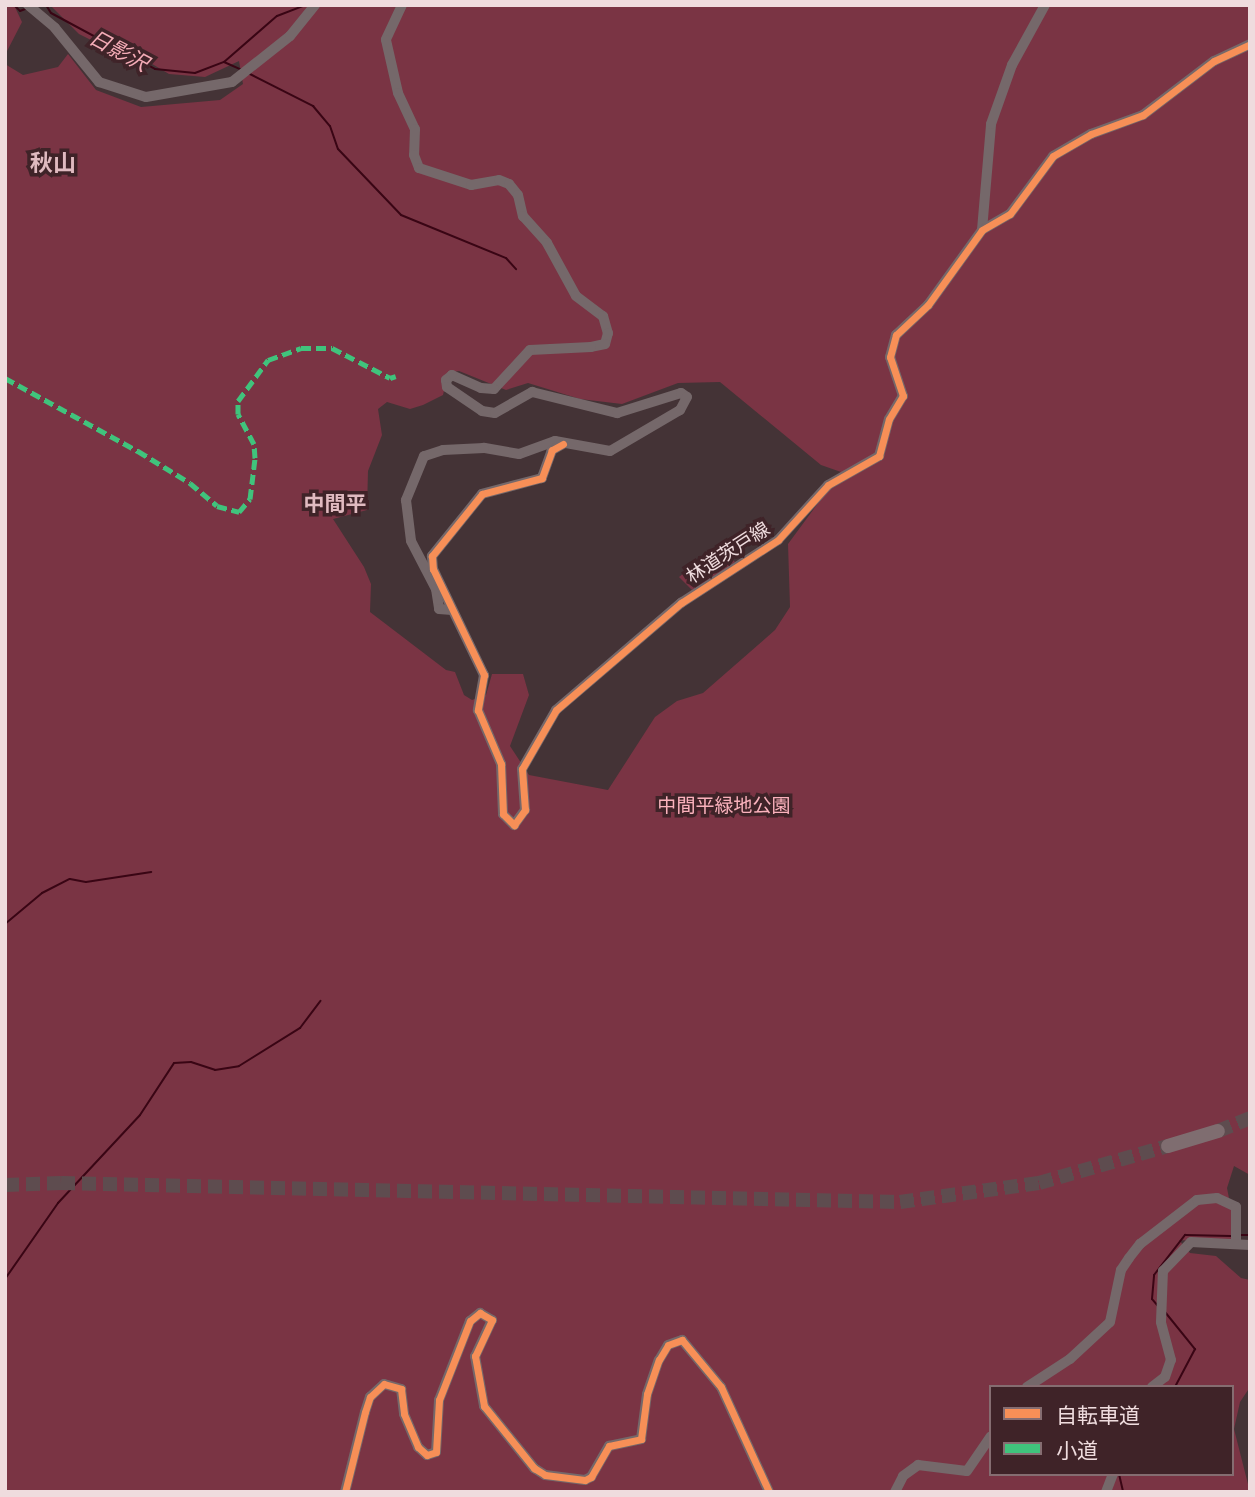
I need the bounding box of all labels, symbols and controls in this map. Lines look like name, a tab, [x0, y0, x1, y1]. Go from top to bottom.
water label: 日影沢	[85, 24, 153, 76]
district label: 秋山	[30, 148, 76, 176]
district label: 中間平	[304, 490, 366, 516]
street label: 林道茨戸線	[682, 518, 774, 588]
park label: 中間平緑地公園	[658, 795, 790, 817]
legend	[989, 1385, 1234, 1476]
text: 自転車道	[1056, 1401, 1140, 1429]
text: 小道	[1056, 1436, 1098, 1464]

